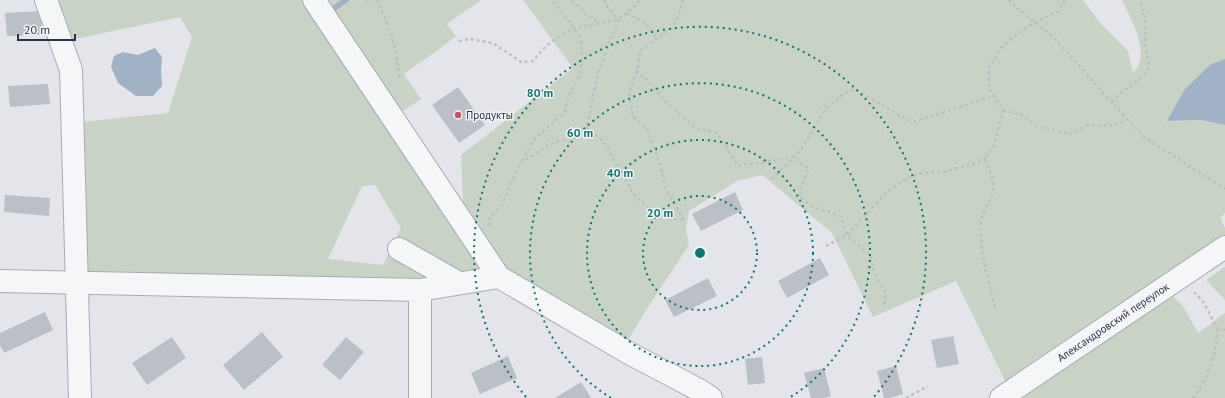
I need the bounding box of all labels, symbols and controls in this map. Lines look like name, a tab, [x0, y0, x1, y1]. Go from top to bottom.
scale bar	[18, 16, 75, 42]
text: 20 m	[24, 22, 50, 37]
text: 80 m	[527, 85, 553, 100]
place label: Продукты	[466, 108, 513, 122]
marker: Продукты	[453, 110, 463, 120]
text: 60 m	[567, 125, 593, 140]
text: 40 m	[607, 165, 633, 180]
text: 20 m	[647, 205, 673, 220]
centre of rings	[693, 246, 707, 260]
street label: Александровский переулок	[1054, 279, 1172, 365]

